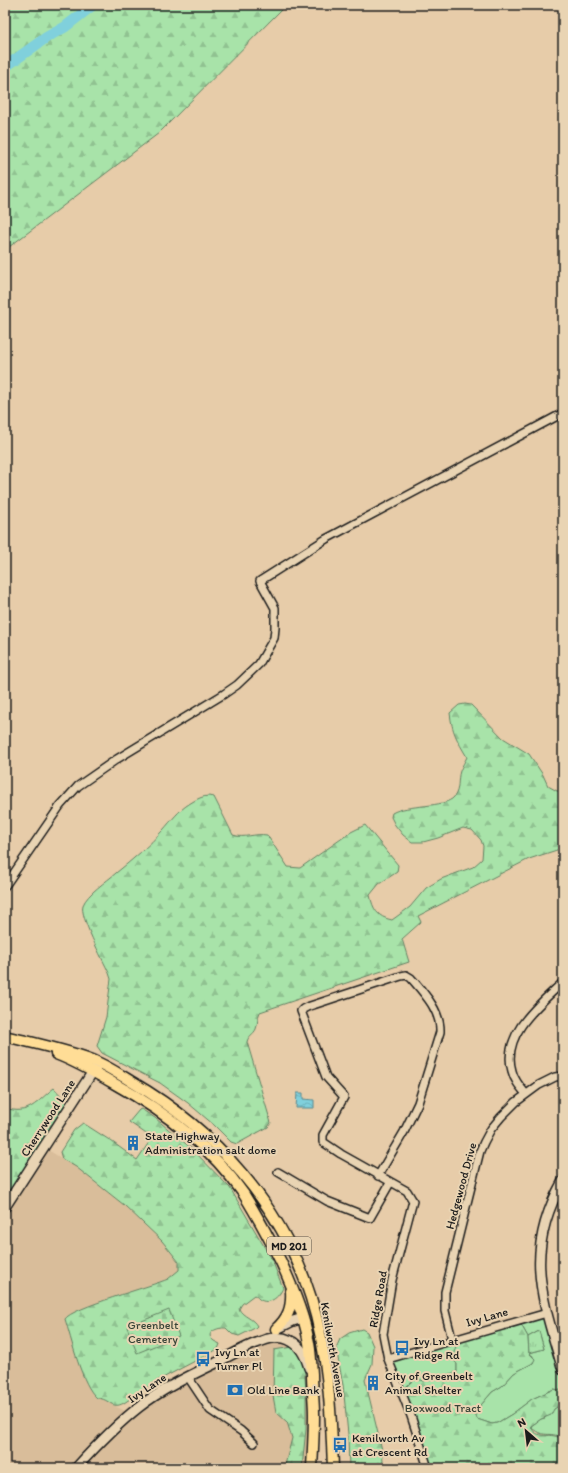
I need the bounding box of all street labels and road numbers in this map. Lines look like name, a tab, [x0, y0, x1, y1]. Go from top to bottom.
street label: Cherrywood Lane	[18, 1077, 78, 1159]
street label: Hedgewood Drive	[443, 1141, 479, 1231]
road number: MD 201	[267, 1237, 311, 1255]
street label: Ridge Road	[366, 1269, 390, 1329]
street label: Kenilworth Avenue	[318, 1301, 348, 1399]
street label: Ivy Lane	[464, 1304, 510, 1330]
street label: Ivy Lane	[125, 1370, 169, 1406]

